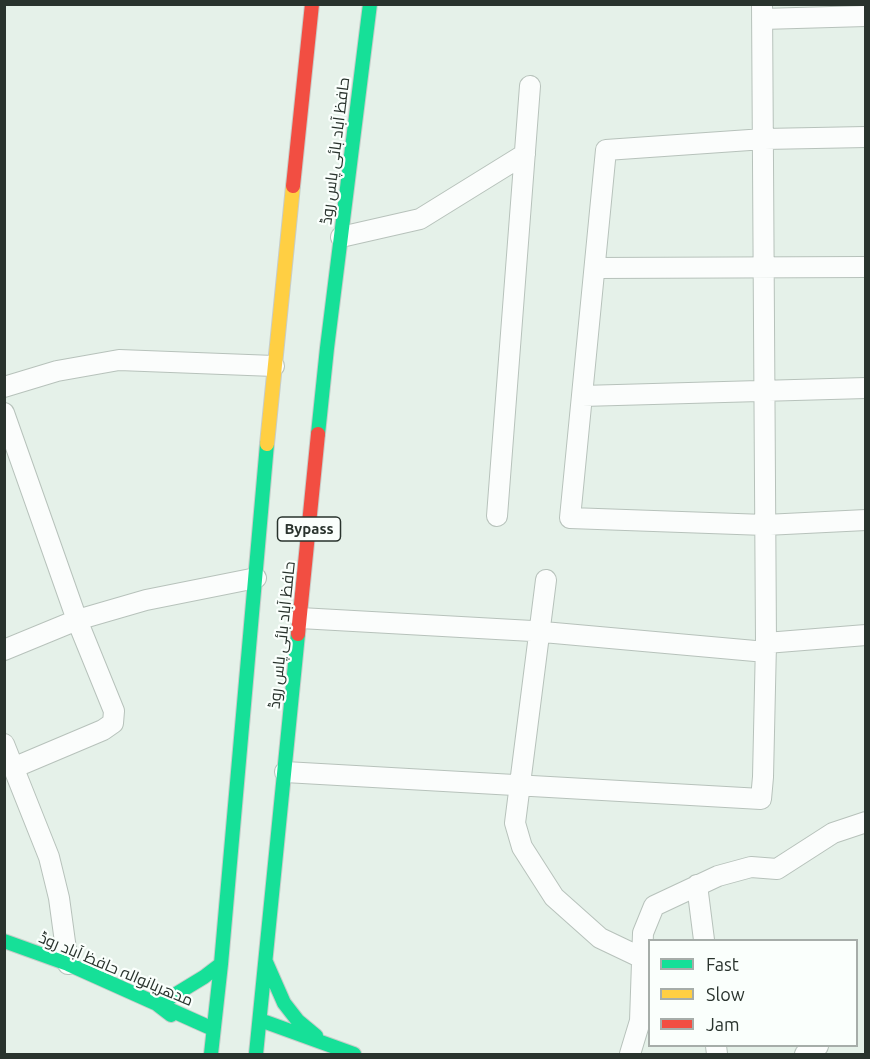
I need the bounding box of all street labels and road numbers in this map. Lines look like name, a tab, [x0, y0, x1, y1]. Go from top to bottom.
street label: حافظ آباد بائی پاس روڈ	[316, 76, 354, 226]
road number: Bypass	[278, 517, 340, 541]
street label: حافظ آباد بائی پاس روڈ	[265, 560, 299, 710]
street label: مدھریانوالہ حافظ آباد روڈ	[36, 928, 196, 1010]

